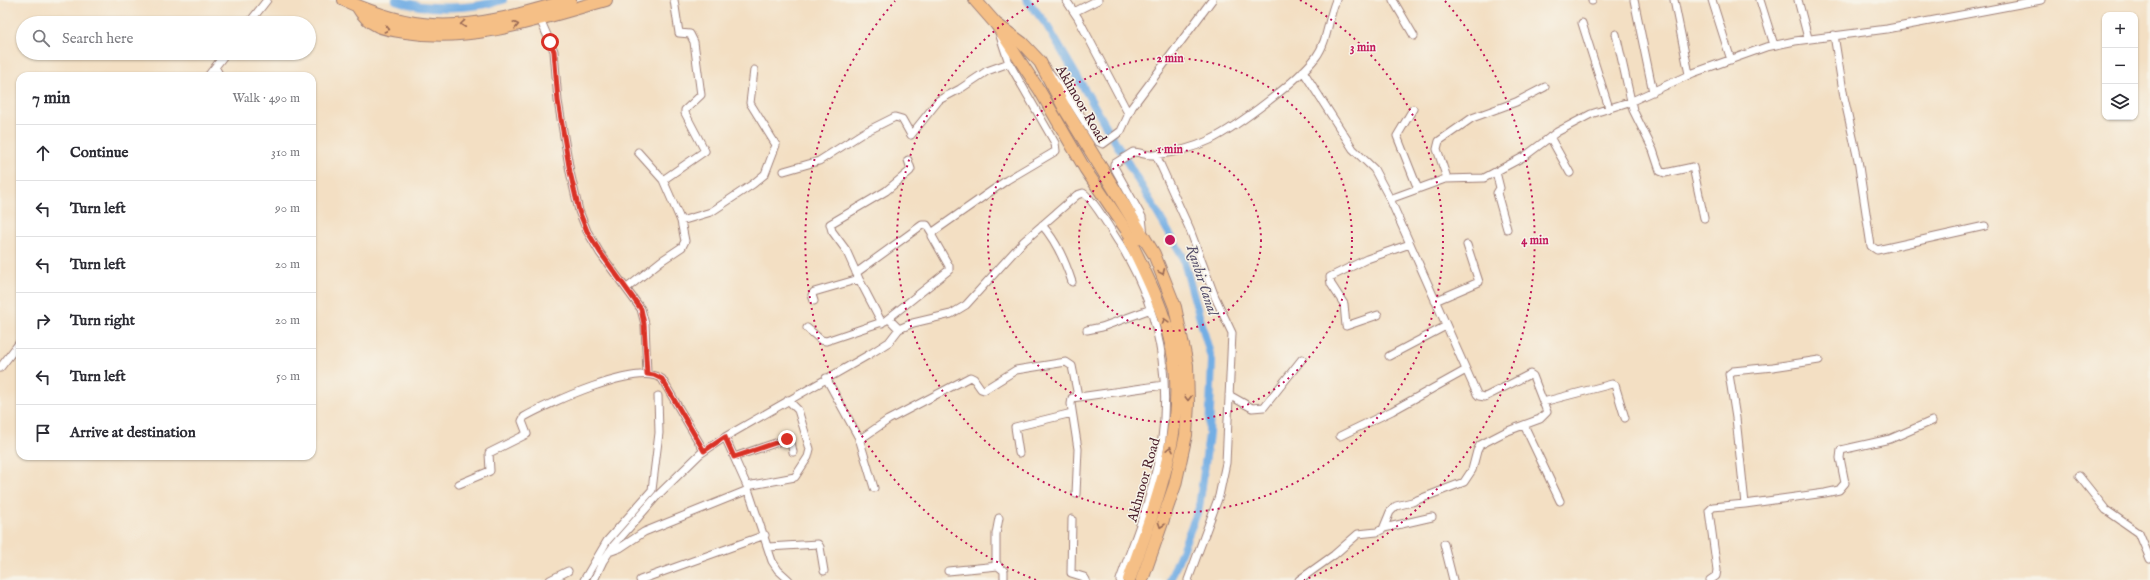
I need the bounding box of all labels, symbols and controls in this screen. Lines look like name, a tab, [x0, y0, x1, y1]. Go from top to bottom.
map controls	[2102, 12, 2138, 120]
button: +	[2102, 12, 2138, 48]
search box	[16, 16, 316, 60]
one-way arrow	[460, 19, 466, 28]
one-way arrow	[512, 22, 519, 30]
one-way arrow	[384, 24, 390, 32]
icon: search	[30, 27, 52, 49]
text: Search here	[62, 29, 133, 48]
route start	[541, 33, 559, 51]
text: 3 min	[1350, 40, 1377, 55]
button: −	[2102, 48, 2138, 84]
text: 2 min	[1156, 51, 1184, 66]
street label: Akhnoor Road	[1051, 61, 1111, 147]
button: layers	[2102, 84, 2138, 120]
text: 7 min	[32, 88, 70, 109]
text: Walk · 490 m	[232, 90, 300, 107]
icon: ahead	[32, 142, 54, 164]
text: 1 min	[1157, 142, 1184, 157]
text: Continue	[70, 143, 128, 162]
text: 310 m	[271, 144, 300, 161]
icon: left	[32, 198, 54, 220]
text: Turn left	[70, 199, 126, 218]
text: 90 m	[275, 200, 300, 217]
centre of rings	[1163, 233, 1177, 247]
text: 4 min	[1521, 233, 1549, 248]
water label: Ranbir Canal	[1182, 242, 1223, 319]
icon: left	[32, 254, 54, 276]
text: Turn left	[70, 255, 126, 274]
text: 20 m	[275, 256, 300, 273]
one-way arrow	[1158, 268, 1166, 275]
icon: right	[32, 310, 54, 332]
text: Turn right	[70, 311, 135, 330]
text: 20 m	[275, 312, 300, 329]
one-way arrow	[1161, 318, 1170, 325]
icon: left	[32, 366, 54, 388]
text: Turn left	[70, 367, 126, 386]
text: 50 m	[276, 368, 300, 385]
one-way arrow	[1184, 395, 1192, 401]
icon: arrive	[32, 422, 54, 444]
text: Arrive at destination	[70, 423, 196, 442]
route end	[778, 430, 796, 448]
street label: Akhnoor Road	[1123, 435, 1165, 525]
one-way arrow	[1166, 446, 1174, 453]
one-way arrow	[1158, 521, 1166, 528]

